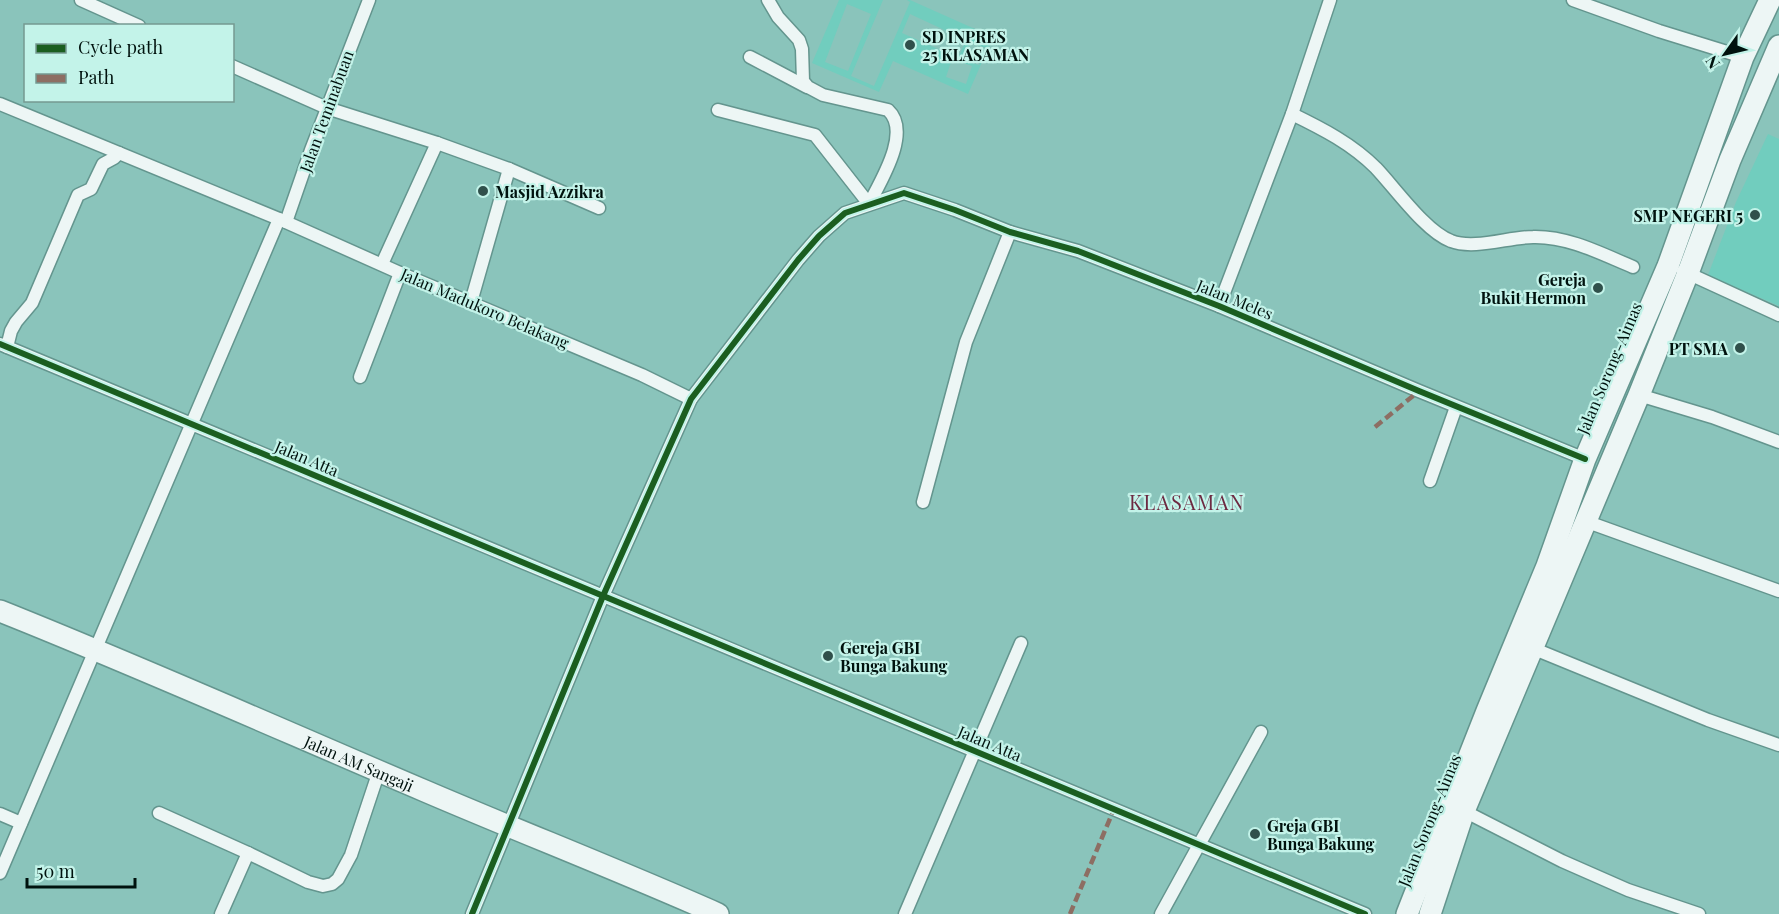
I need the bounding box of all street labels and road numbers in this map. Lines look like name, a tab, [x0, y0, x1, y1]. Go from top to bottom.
street label: Jalan Teminabuan	[294, 47, 358, 176]
street label: Jalan Madukoro Belakang	[397, 263, 573, 353]
street label: Jalan Meles	[1193, 274, 1276, 324]
street label: Jalan Sorong-Aimas	[1571, 299, 1646, 438]
street label: Jalan Atta	[271, 435, 342, 481]
street label: Jalan Atta	[954, 720, 1025, 766]
street label: Jalan AM Sangaji	[300, 730, 418, 796]
street label: Jalan Sorong-Aimas	[1392, 750, 1465, 891]

